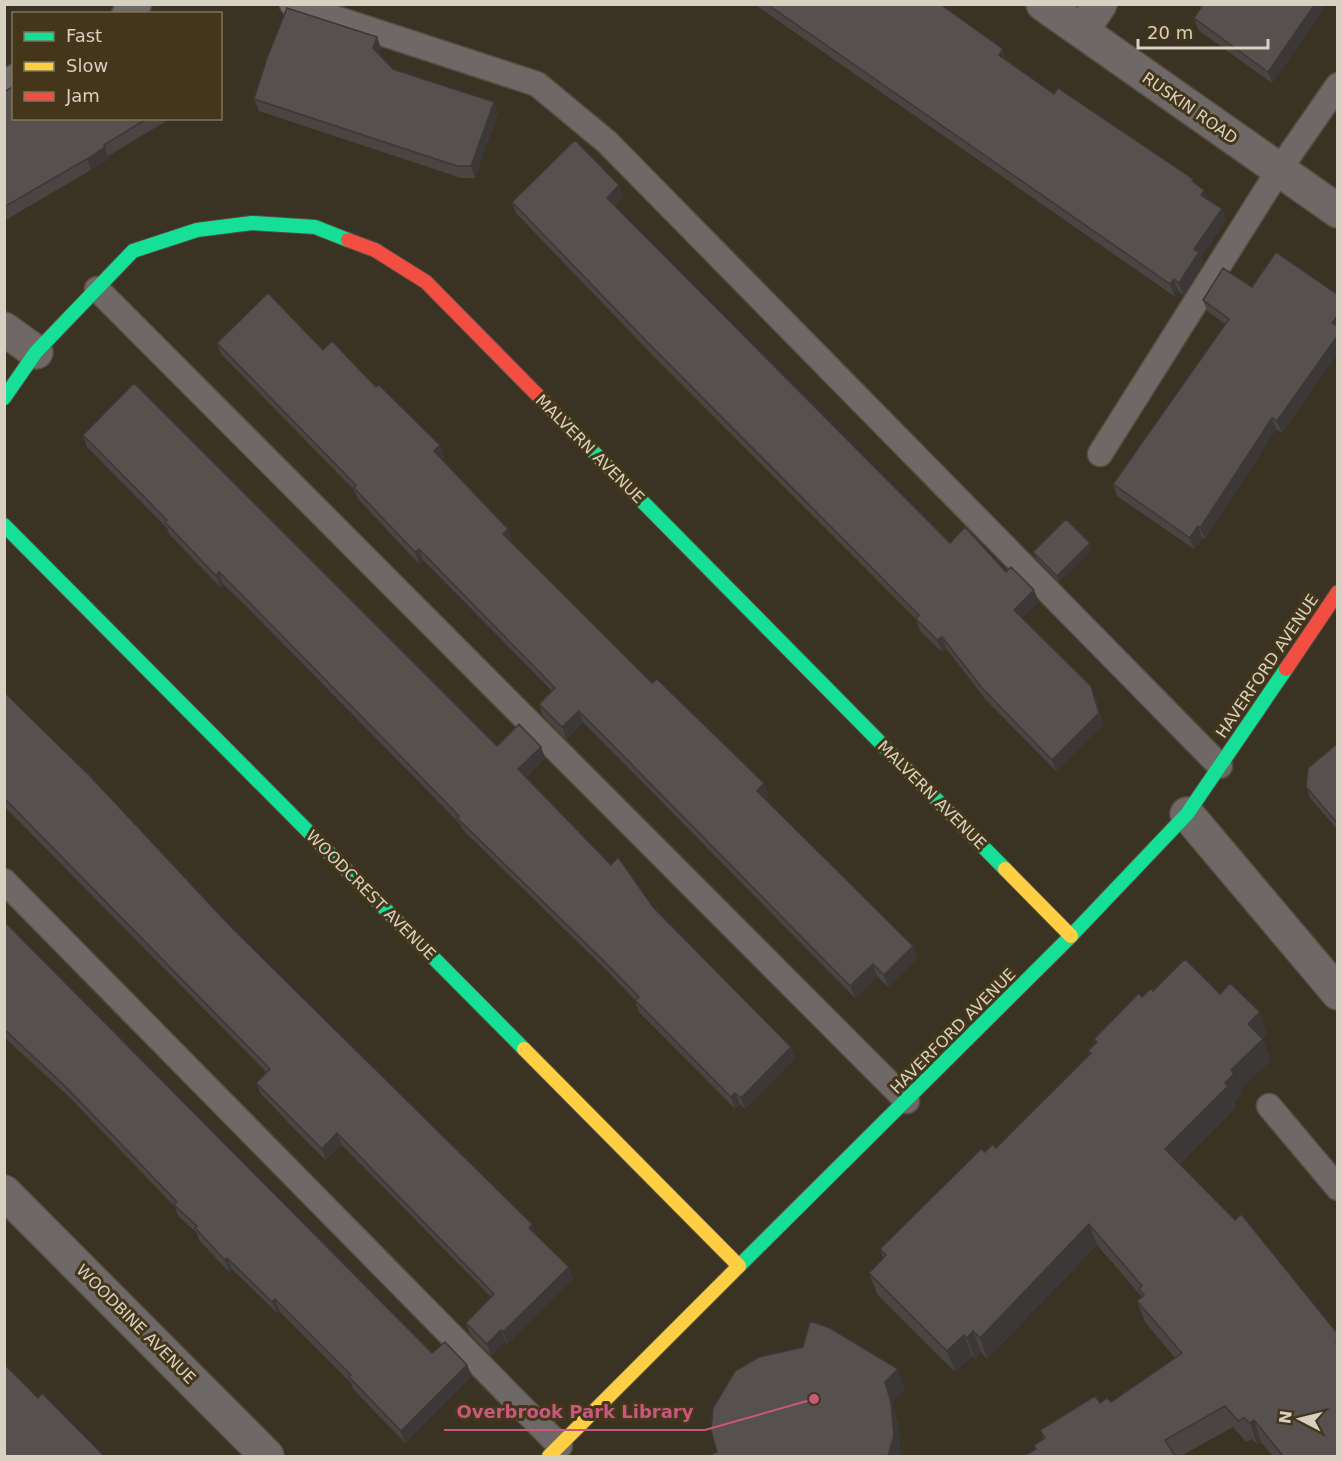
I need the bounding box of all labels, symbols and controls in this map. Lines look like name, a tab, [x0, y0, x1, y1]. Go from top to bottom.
legend	[12, 12, 222, 120]
scale bar	[1138, 12, 1268, 50]
text: 20 m	[1147, 22, 1193, 43]
text: Fast	[66, 25, 102, 46]
text: Slow	[66, 55, 108, 76]
street label: RUSKIN ROAD	[1139, 68, 1241, 148]
text: Jam	[65, 85, 100, 106]
street label: MALVERN AVENUE	[532, 391, 648, 507]
street label: HAVERFORD AVENUE	[1212, 591, 1322, 741]
street label: MALVERN AVENUE	[874, 737, 990, 853]
street label: WOODCREST AVENUE	[302, 826, 440, 964]
street label: HAVERFORD AVENUE	[886, 964, 1020, 1098]
street label: WOODBINE AVENUE	[72, 1260, 200, 1388]
north arrow	[1270, 1389, 1330, 1449]
callout: Overbrook Park Library	[444, 1394, 705, 1430]
text: Overbrook Park Library	[457, 1401, 694, 1422]
text: N	[1275, 1409, 1296, 1425]

